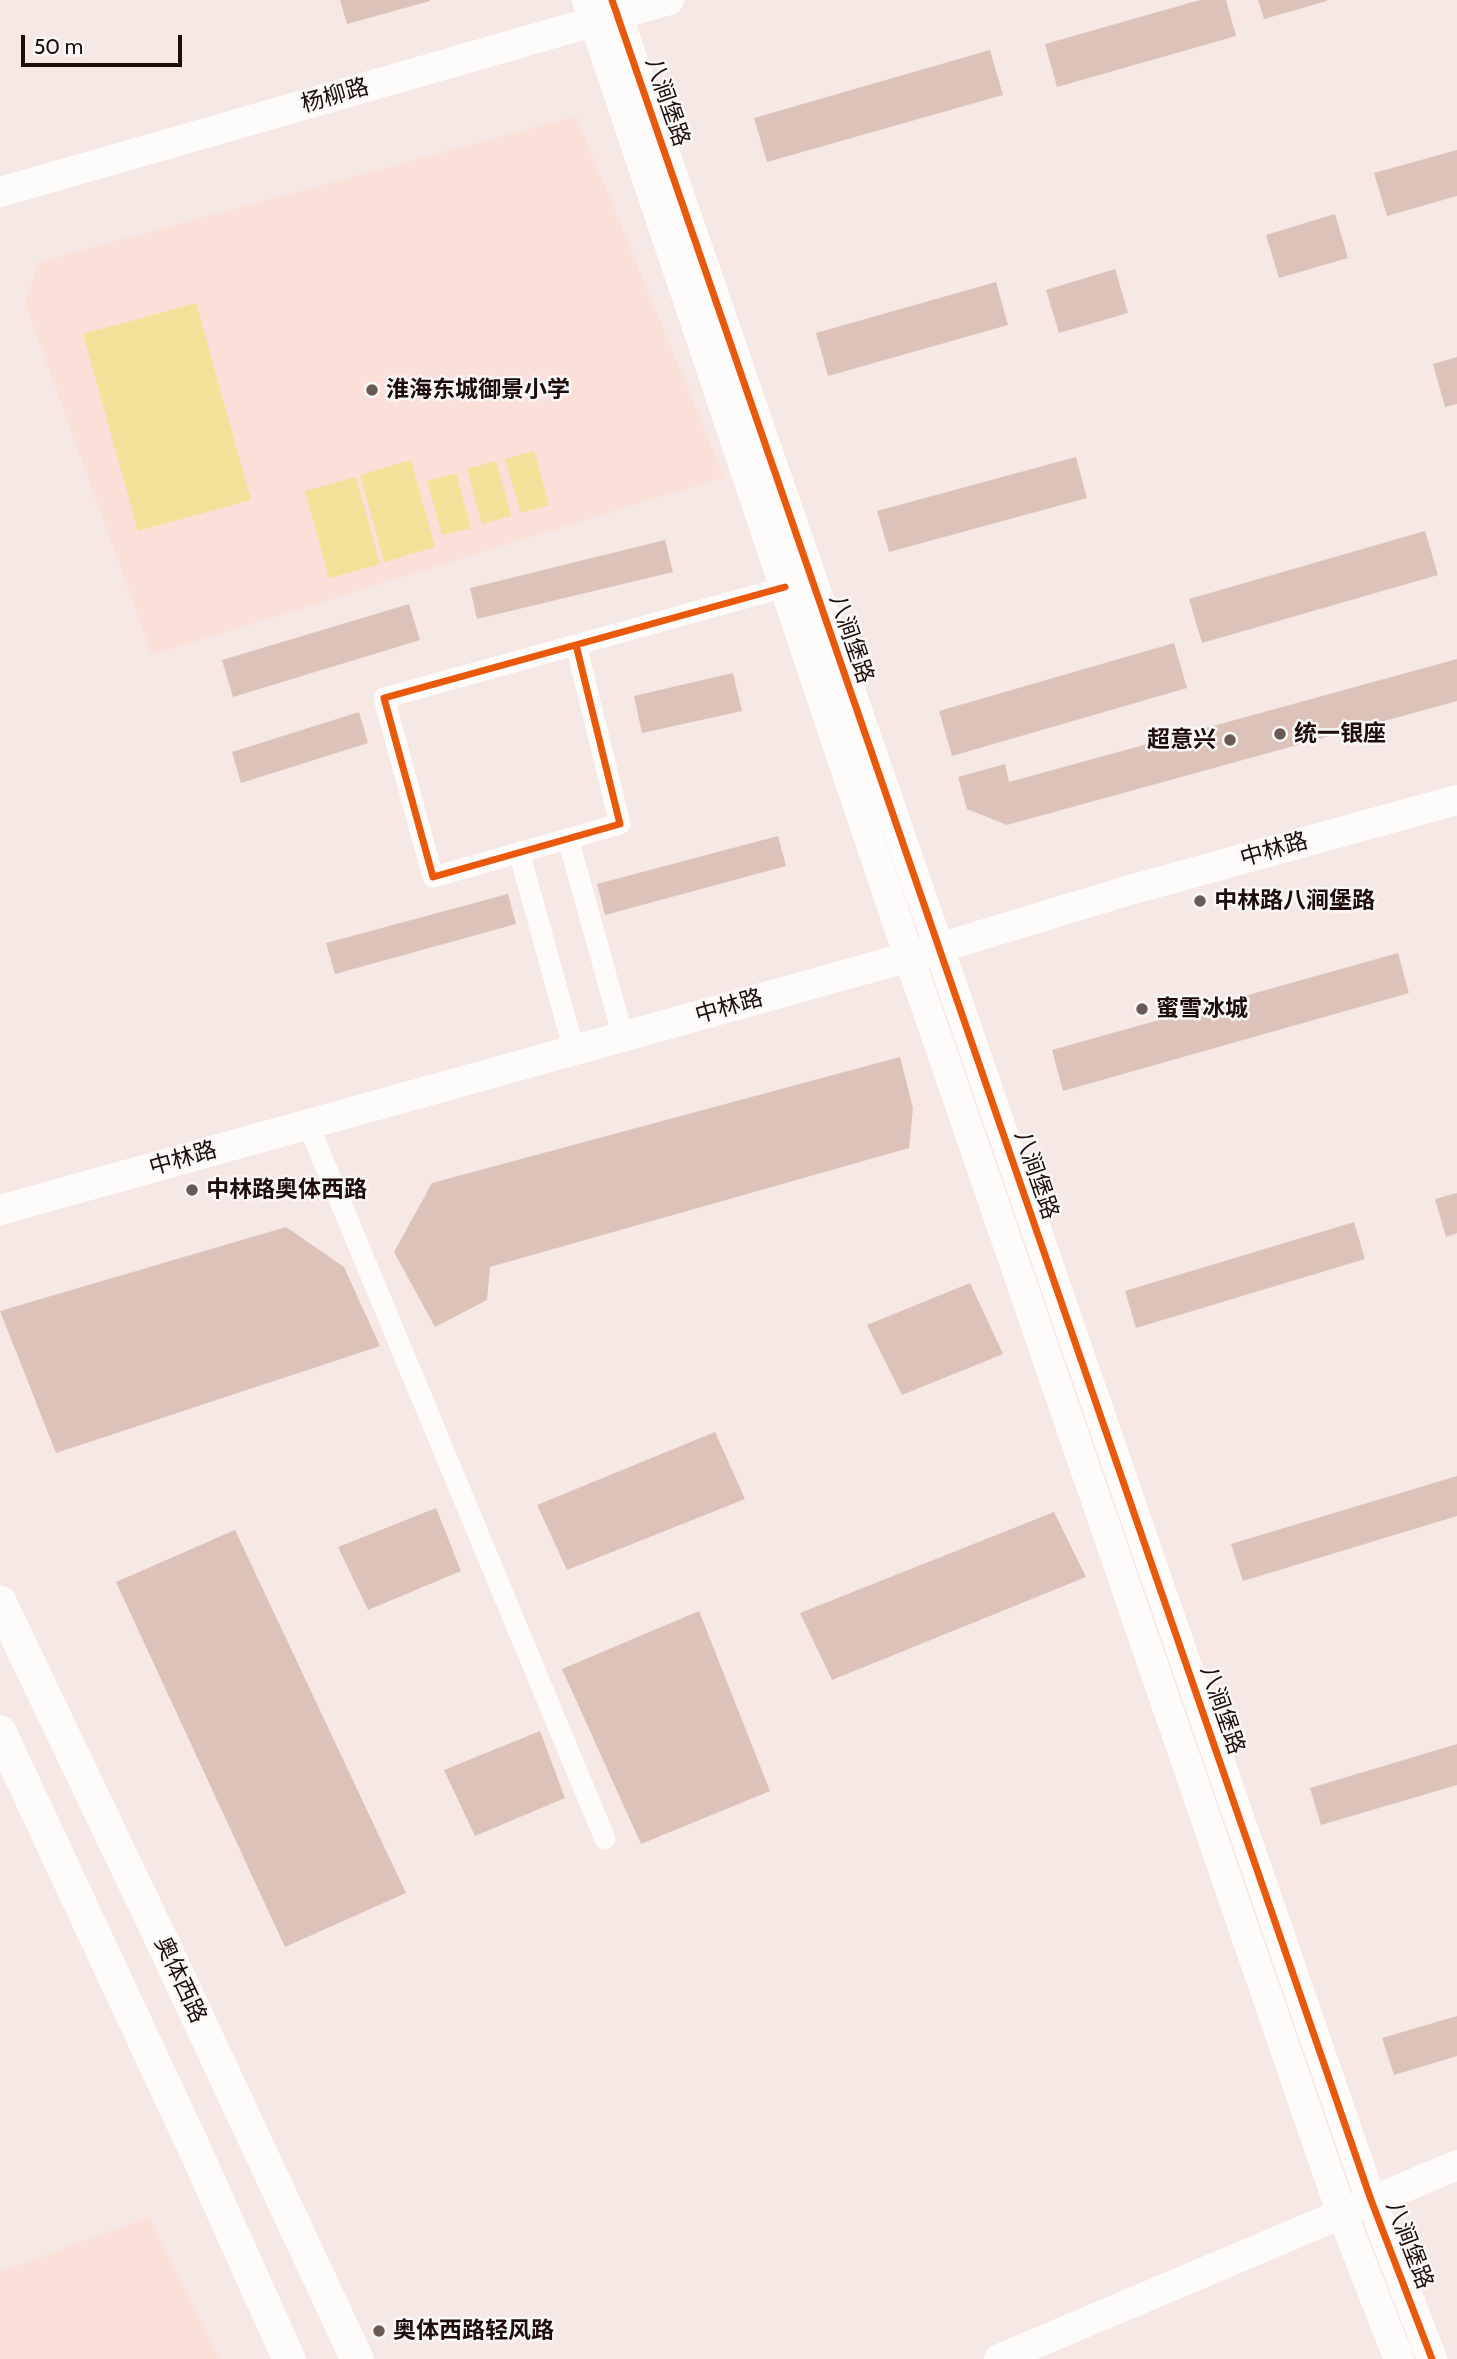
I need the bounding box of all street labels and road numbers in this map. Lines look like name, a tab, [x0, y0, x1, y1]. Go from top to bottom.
street label: 八涧堡路	[639, 54, 695, 150]
street label: 杨柳路	[298, 73, 372, 119]
street label: 八涧堡路	[823, 591, 879, 687]
street label: 中林路	[1237, 827, 1311, 873]
street label: 中林路	[692, 984, 766, 1030]
street label: 八涧堡路	[1008, 1127, 1064, 1223]
street label: 中林路	[146, 1136, 220, 1182]
street label: 八涧堡路	[1194, 1662, 1250, 1758]
street label: 奥体西路	[148, 1932, 212, 2028]
street label: 八涧堡路	[1380, 2197, 1438, 2293]

